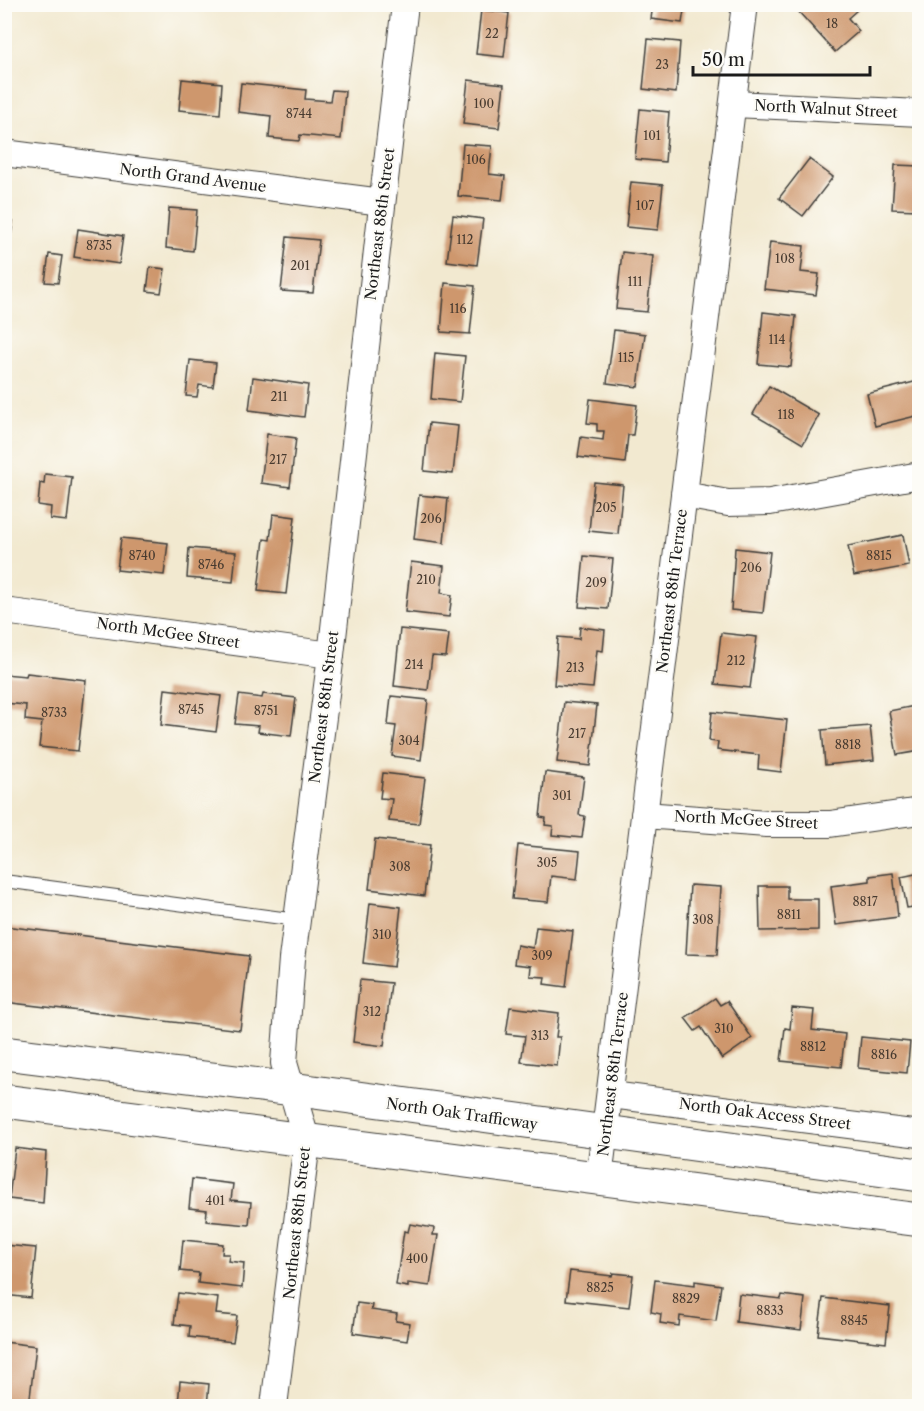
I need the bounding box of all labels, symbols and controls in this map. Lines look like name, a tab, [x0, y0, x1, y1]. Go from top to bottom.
house number: 18	[826, 16, 838, 31]
house number: 22	[485, 26, 499, 41]
scale bar	[693, 39, 870, 77]
text: 50 m	[702, 49, 745, 71]
house number: 23	[655, 57, 669, 72]
street label: North Walnut Street	[754, 95, 899, 122]
house number: 100	[474, 96, 494, 111]
house number: 8744	[286, 106, 312, 121]
house number: 101	[643, 128, 661, 143]
street label: Northeast 88th Street	[361, 146, 398, 301]
house number: 106	[466, 152, 486, 167]
street label: North Grand Avenue	[119, 159, 268, 196]
house number: 107	[636, 198, 654, 213]
house number: 112	[457, 232, 474, 247]
house number: 8735	[86, 238, 112, 253]
house number: 108	[775, 251, 795, 266]
house number: 201	[290, 258, 310, 273]
house number: 111	[627, 274, 643, 289]
house number: 116	[449, 301, 467, 316]
house number: 114	[768, 332, 786, 347]
house number: 115	[618, 350, 634, 365]
house number: 211	[271, 389, 288, 404]
house number: 118	[777, 407, 795, 422]
house number: 217	[269, 452, 287, 467]
house number: 205	[595, 500, 617, 515]
street label: Northeast 88th Terrace	[652, 508, 691, 674]
house number: 206	[420, 511, 442, 526]
house number: 8740	[128, 548, 156, 563]
house number: 8815	[866, 548, 892, 563]
house number: 8746	[198, 557, 224, 572]
house number: 206	[740, 560, 762, 575]
house number: 210	[416, 572, 436, 587]
house number: 209	[585, 575, 607, 590]
street label: North McGee Street	[95, 613, 242, 652]
street label: Northeast 88th Street	[305, 629, 342, 784]
house number: 212	[727, 653, 746, 668]
house number: 214	[405, 657, 424, 672]
house number: 213	[566, 660, 584, 675]
house number: 8745	[178, 702, 204, 717]
house number: 8751	[254, 703, 278, 718]
house number: 8733	[41, 705, 67, 720]
house number: 217	[568, 726, 586, 741]
house number: 304	[398, 733, 420, 748]
house number: 8818	[835, 737, 861, 752]
house number: 301	[552, 788, 572, 803]
street label: North McGee Street	[673, 806, 819, 833]
house number: 305	[537, 855, 557, 870]
house number: 308	[389, 859, 411, 874]
house number: 8817	[852, 894, 878, 909]
house number: 8811	[777, 907, 801, 922]
house number: 308	[692, 912, 714, 927]
house number: 310	[372, 927, 392, 942]
house number: 309	[531, 948, 553, 963]
street label: Northeast 88th Terrace	[593, 991, 632, 1157]
house number: 312	[363, 1004, 381, 1019]
house number: 310	[714, 1021, 734, 1036]
house number: 313	[531, 1028, 549, 1043]
house number: 8812	[800, 1039, 826, 1054]
house number: 8816	[871, 1047, 897, 1062]
street label: North Oak Trafficway	[385, 1093, 540, 1134]
street label: North Oak Access Street	[678, 1094, 853, 1134]
street label: Northeast 88th Street	[279, 1145, 314, 1300]
house number: 401	[205, 1193, 225, 1208]
house number: 400	[406, 1251, 428, 1266]
house number: 8825	[586, 1280, 614, 1295]
house number: 8829	[672, 1291, 700, 1306]
house number: 8833	[756, 1303, 784, 1318]
house number: 8845	[840, 1313, 868, 1328]

